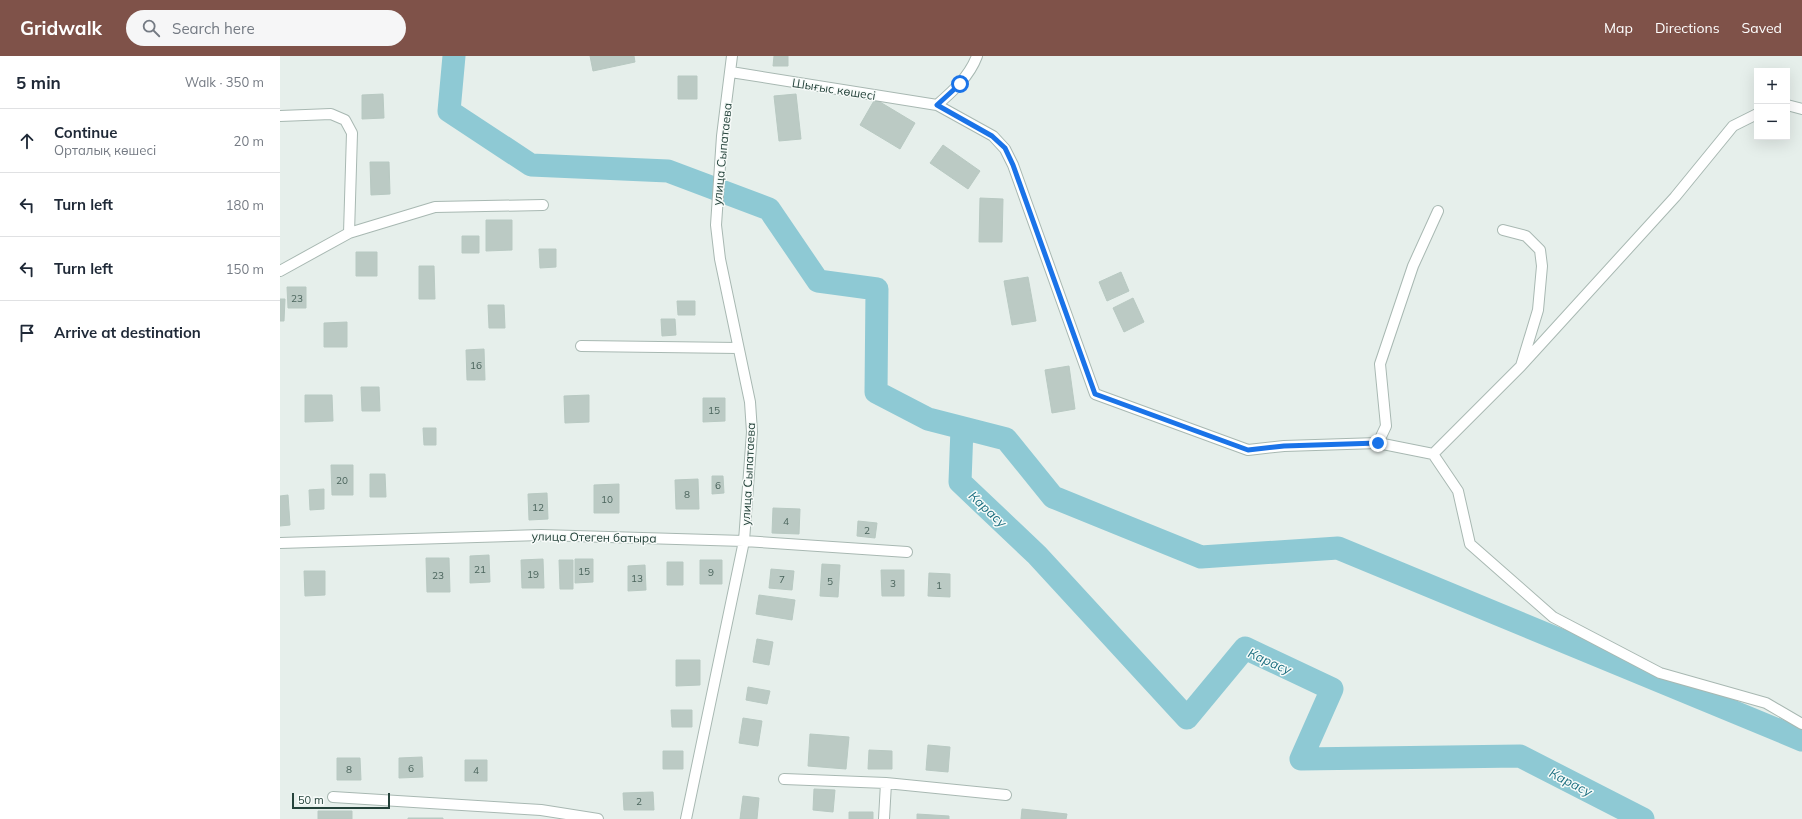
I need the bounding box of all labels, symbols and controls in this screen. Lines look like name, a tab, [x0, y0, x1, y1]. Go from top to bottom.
search box	[126, 10, 406, 46]
text: Gridwalk	[20, 16, 102, 40]
icon: search	[140, 17, 162, 39]
text: Search here	[172, 19, 255, 38]
text: Map	[1604, 19, 1633, 37]
text: Directions	[1655, 19, 1720, 37]
text: Saved	[1742, 19, 1782, 37]
map controls	[1754, 68, 1790, 140]
button: +	[1754, 68, 1790, 104]
text: 5 min	[16, 72, 61, 93]
text: Walk · 350 m	[185, 74, 264, 90]
street label: Шығыс көшесі	[791, 75, 877, 103]
route start	[951, 75, 969, 93]
street label: улица Сыпатаева	[709, 102, 735, 206]
button: −	[1754, 104, 1790, 140]
text: Continue	[54, 123, 117, 142]
icon: ahead	[16, 130, 38, 152]
text: 20 m	[234, 133, 264, 149]
text: Орталық көшесі	[54, 142, 156, 158]
icon: left	[16, 194, 38, 216]
text: Turn left	[54, 195, 113, 214]
text: 180 m	[226, 197, 264, 213]
icon: left	[16, 258, 38, 280]
text: Turn left	[54, 259, 113, 278]
text: 150 m	[226, 261, 264, 277]
house number: 23	[291, 292, 303, 305]
icon: arrive	[16, 322, 38, 344]
text: Arrive at destination	[54, 323, 201, 342]
house number: 16	[470, 359, 482, 372]
house number: 15	[708, 404, 720, 417]
street label: улица Сыпатаева	[738, 422, 758, 526]
route end	[1369, 434, 1387, 452]
house number: 20	[336, 474, 348, 487]
house number: 6	[715, 479, 721, 492]
water label: Карасу	[966, 487, 1011, 531]
house number: 8	[684, 488, 690, 501]
house number: 10	[601, 493, 613, 506]
house number: 12	[532, 501, 544, 514]
house number: 4	[783, 515, 789, 528]
house number: 2	[864, 524, 870, 537]
street label: улица Отеген батыра	[531, 528, 657, 546]
house number: 21	[474, 563, 486, 576]
house number: 15	[578, 565, 590, 578]
house number: 9	[708, 566, 714, 579]
house number: 19	[527, 568, 539, 581]
house number: 23	[432, 569, 444, 582]
house number: 13	[631, 572, 643, 585]
house number: 7	[779, 573, 785, 586]
house number: 5	[827, 575, 833, 588]
house number: 3	[890, 577, 896, 590]
house number: 1	[936, 579, 942, 592]
water label: Карасу	[1246, 644, 1295, 678]
house number: 6	[408, 762, 414, 775]
house number: 8	[346, 763, 352, 776]
house number: 4	[473, 764, 479, 777]
water label: Карасу	[1547, 764, 1596, 800]
scale bar	[292, 791, 390, 810]
text: 50 m	[298, 793, 324, 807]
house number: 2	[636, 795, 642, 808]

